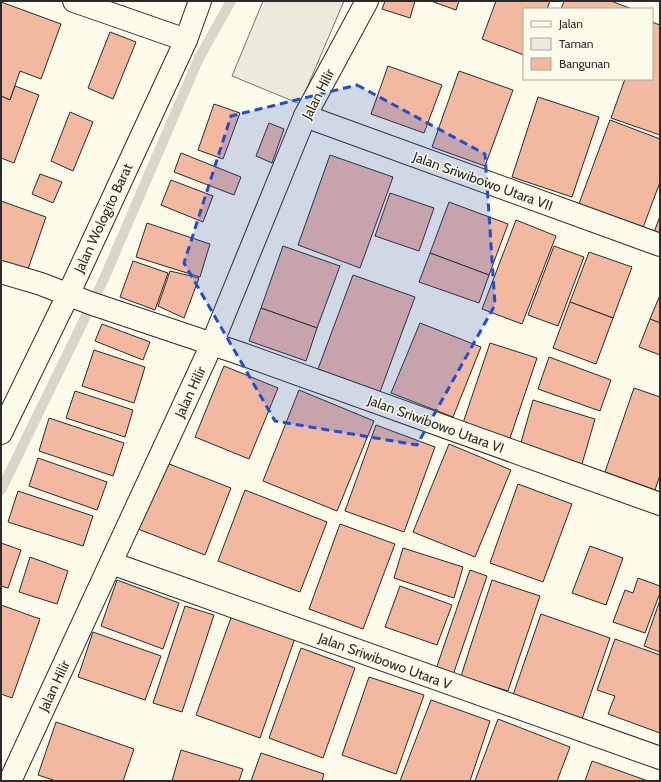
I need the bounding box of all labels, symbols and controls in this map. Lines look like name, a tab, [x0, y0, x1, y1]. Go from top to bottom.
legend	[523, 8, 653, 80]
text: Jalan	[558, 16, 583, 31]
text: Taman	[559, 36, 594, 51]
text: Bangunan	[559, 56, 610, 71]
street label: Jalan Hilir	[297, 65, 339, 123]
street label: Jalan Sriwibowo Utara VII	[410, 147, 555, 215]
street label: Jalan Wologito Barat	[69, 160, 136, 277]
street label: Jalan Hilir	[170, 363, 210, 421]
street label: Jalan Sriwibowo Utara VI	[364, 391, 507, 457]
street label: Jalan Sriwibowo Utara V	[315, 628, 454, 694]
street label: Jalan Hilir	[34, 657, 74, 715]

